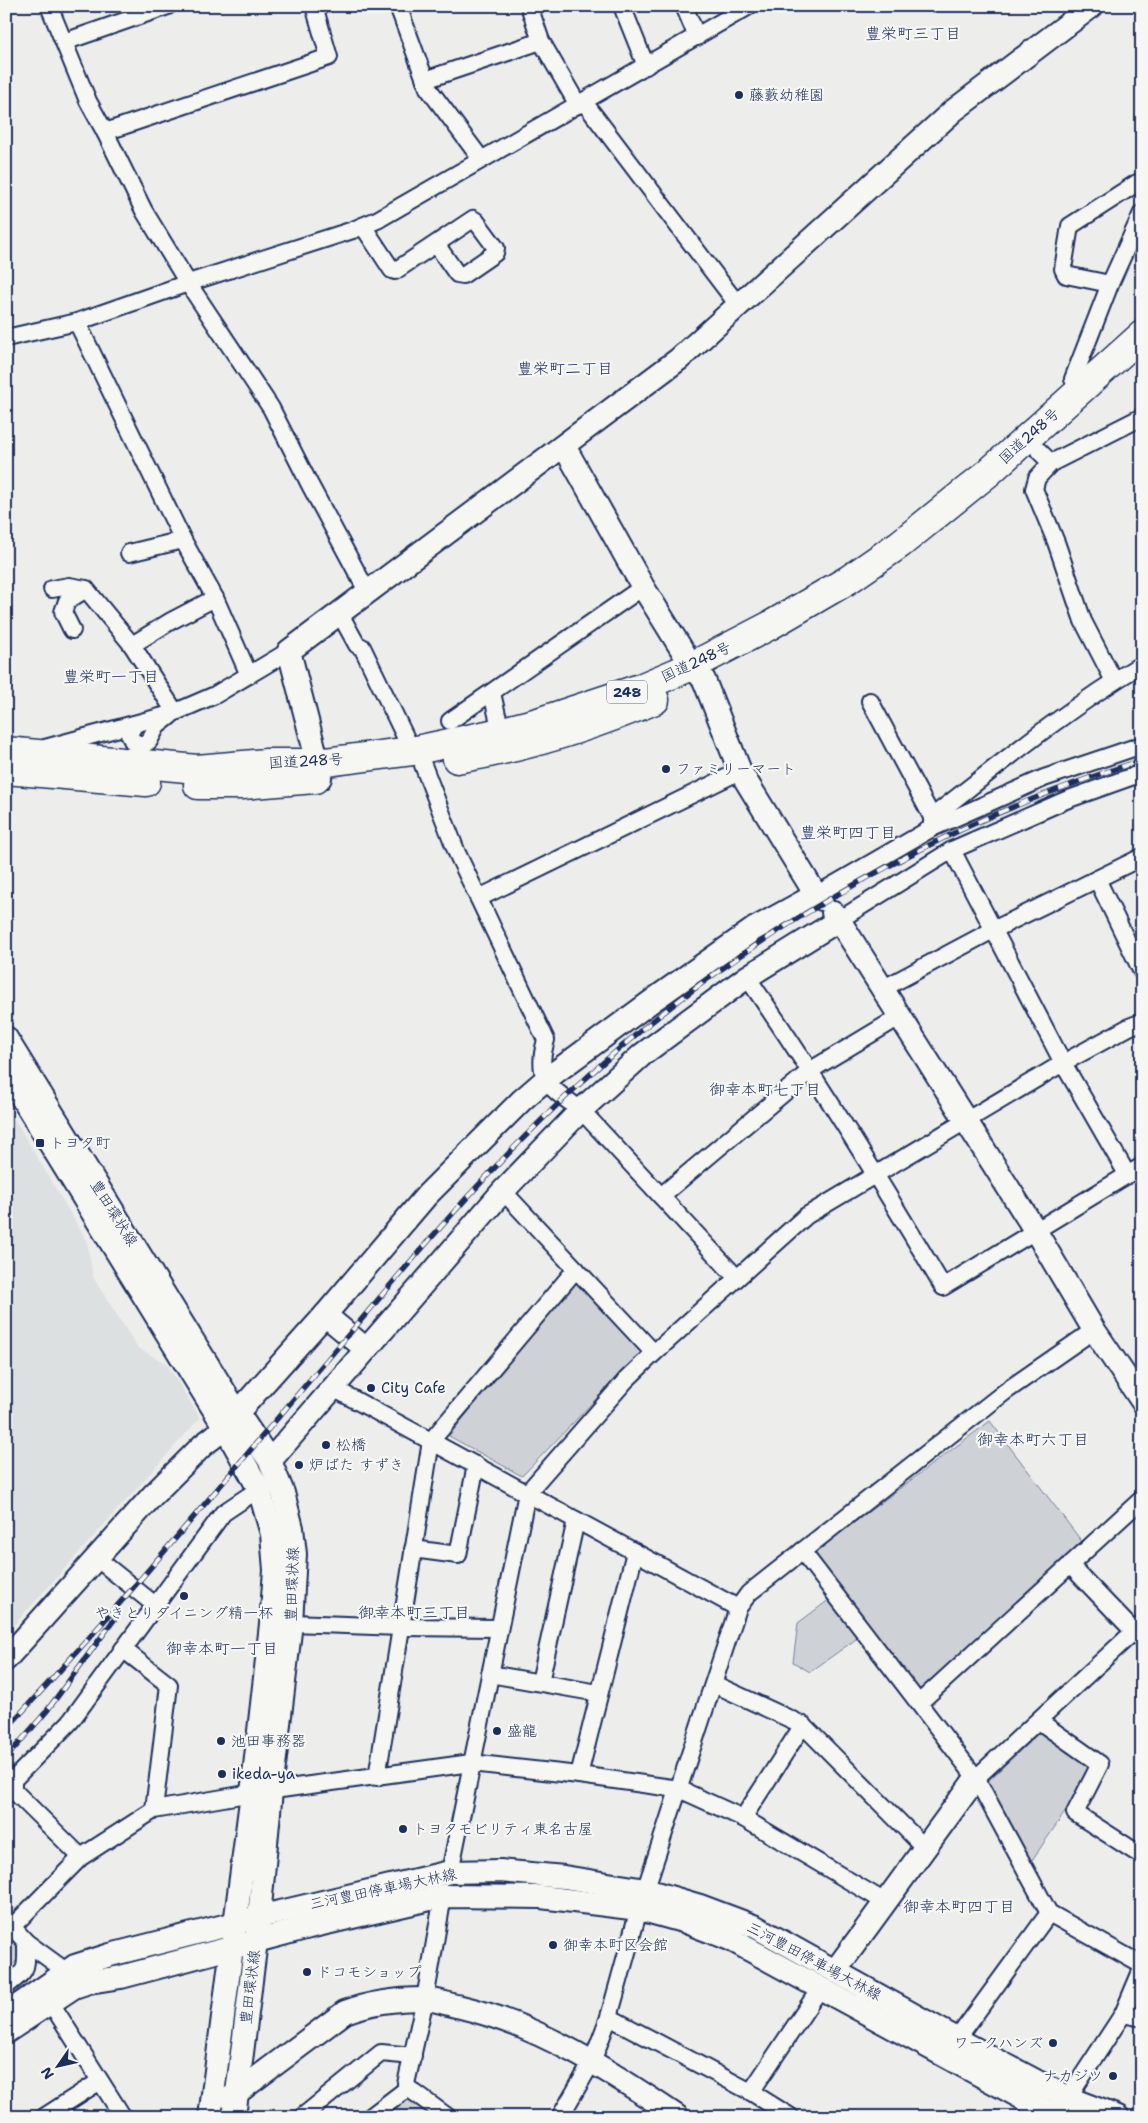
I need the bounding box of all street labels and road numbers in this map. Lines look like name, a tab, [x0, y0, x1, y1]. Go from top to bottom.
street label: 国道248号	[994, 403, 1064, 469]
street label: 国道248号	[658, 637, 734, 687]
road number: 248	[607, 680, 647, 704]
street label: 国道248号	[268, 749, 344, 773]
street label: 豊田環状線	[86, 1176, 142, 1250]
street label: 豊田環状線	[281, 1546, 303, 1622]
street label: 三河豊田停車場大林線	[308, 1864, 458, 1914]
street label: 三河豊田停車場大林線	[743, 1917, 885, 2005]
street label: 豊田環状線	[236, 1949, 264, 2025]

